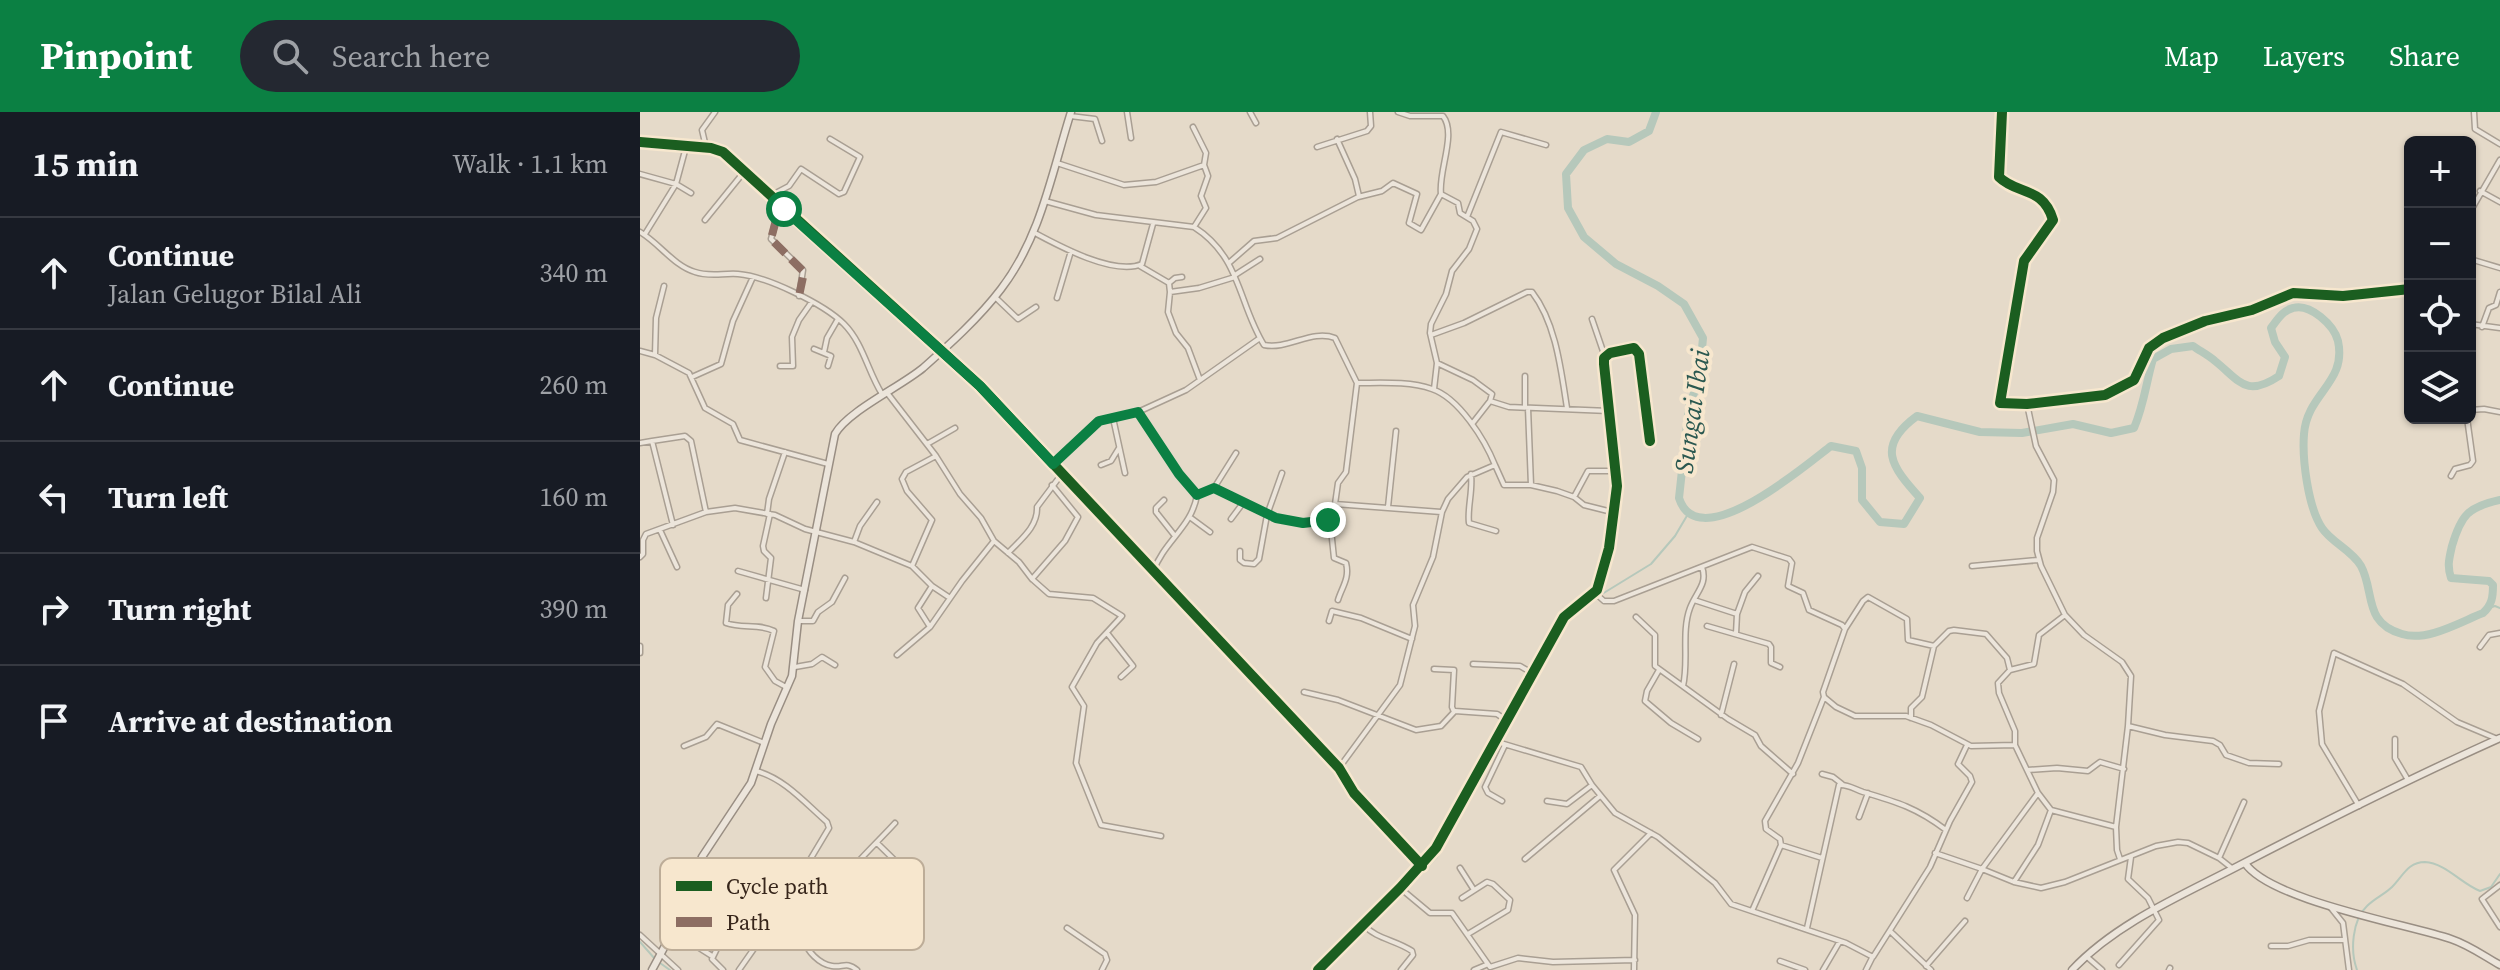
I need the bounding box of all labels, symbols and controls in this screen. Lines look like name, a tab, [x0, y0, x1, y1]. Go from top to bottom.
search box	[240, 20, 800, 92]
text: Pinpoint	[40, 30, 192, 82]
icon: search	[268, 34, 312, 78]
text: Search here	[332, 36, 490, 77]
text: Map	[2164, 37, 2219, 75]
text: Layers	[2263, 37, 2345, 75]
text: Share	[2389, 37, 2460, 75]
map controls	[2404, 136, 2476, 424]
button: +	[2404, 136, 2476, 208]
text: 15 min	[32, 141, 139, 187]
text: Walk · 1.1 km	[452, 146, 608, 182]
route start	[766, 191, 802, 227]
button: −	[2404, 208, 2476, 280]
text: Continue	[108, 235, 234, 276]
icon: ahead	[32, 251, 76, 295]
text: 340 m	[540, 255, 608, 291]
text: Jalan Gelugor Bilal Ali	[108, 276, 362, 312]
button: locate	[2404, 280, 2476, 352]
water label: Sungai Ibai	[1665, 346, 1719, 475]
button: layers	[2404, 352, 2476, 424]
icon: ahead	[32, 363, 76, 407]
text: Continue	[108, 365, 234, 406]
text: 260 m	[540, 367, 608, 403]
icon: left	[32, 475, 76, 519]
text: Turn left	[108, 477, 228, 518]
text: 160 m	[540, 479, 608, 515]
route end	[1310, 502, 1346, 538]
icon: right	[32, 587, 76, 631]
text: Turn right	[108, 589, 251, 630]
text: 390 m	[540, 591, 608, 627]
icon: arrive	[32, 699, 76, 743]
text: Arrive at destination	[108, 701, 393, 742]
legend	[660, 858, 924, 950]
text: Cycle path	[726, 871, 829, 901]
text: Path	[726, 907, 771, 937]

